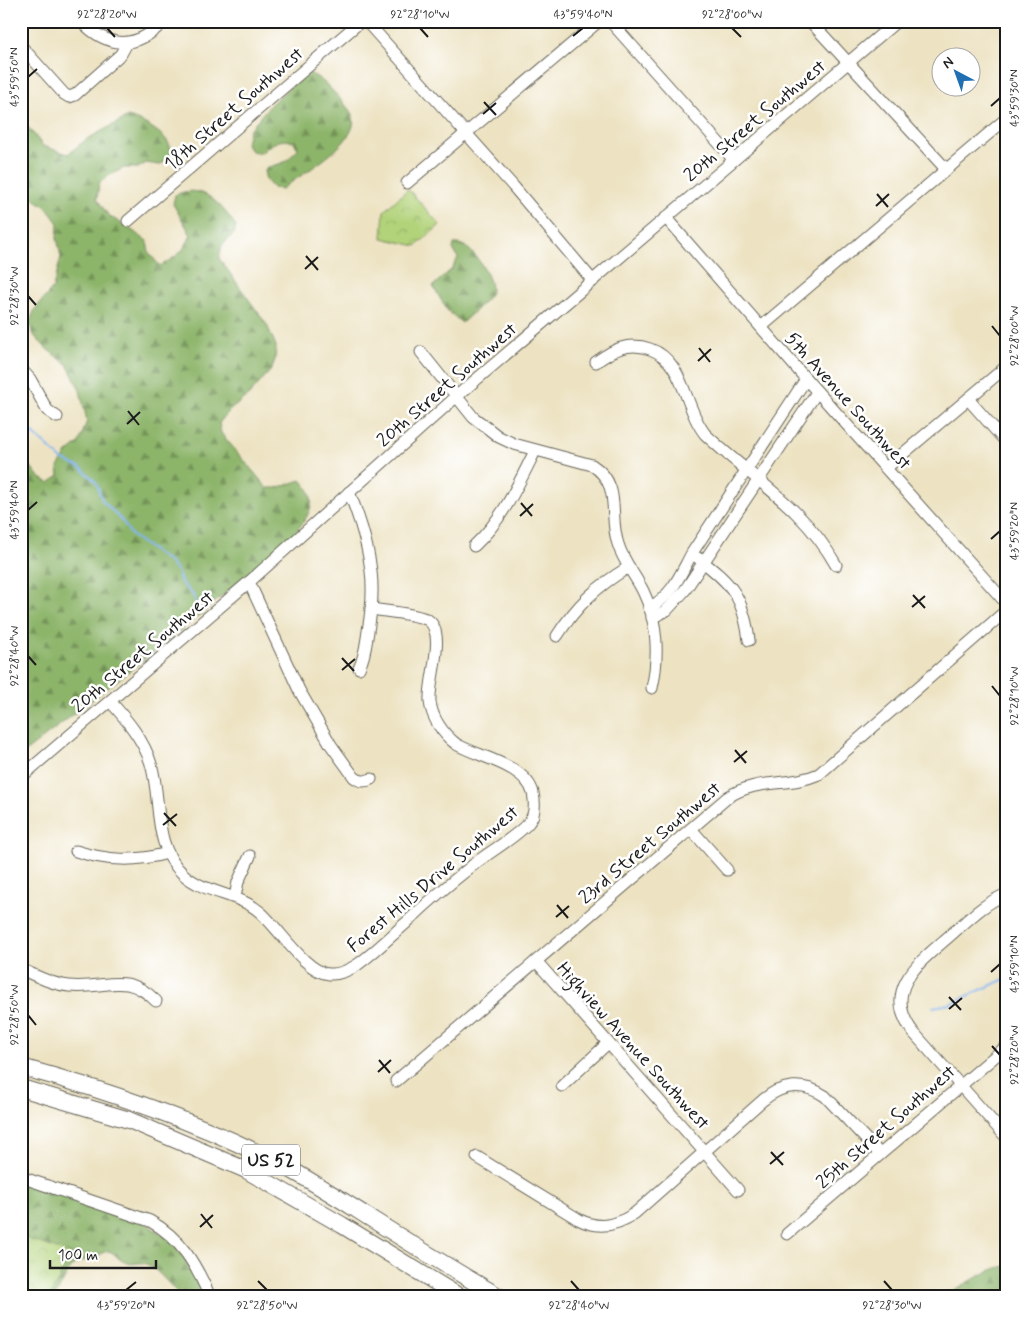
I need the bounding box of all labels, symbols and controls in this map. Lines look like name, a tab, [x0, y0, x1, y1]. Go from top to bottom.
text: 92°28'20"W	[77, 7, 137, 23]
text: 92°28'10"W	[391, 7, 449, 23]
text: 43°59'40"N	[553, 7, 613, 23]
text: 92°28'00"W	[702, 7, 762, 23]
street label: 18th Street Southwest	[159, 42, 309, 177]
text: 43°59'50"N	[7, 47, 23, 107]
north arrow	[930, 48, 980, 98]
text: N	[939, 53, 958, 73]
street label: 20th Street Southwest	[679, 54, 831, 188]
text: 43°59'30"N	[1007, 69, 1023, 127]
text: 92°28'30"W	[7, 266, 23, 325]
text: 92°28'00"W	[1007, 306, 1023, 366]
street label: 20th Street Southwest	[372, 317, 522, 453]
street label: 5th Avenue Southwest	[779, 327, 917, 475]
text: 43°59'40"N	[7, 480, 23, 540]
text: 43°59'20"N	[1007, 502, 1023, 560]
street label: 20th Street Southwest	[67, 585, 219, 719]
text: 92°28'40"W	[7, 626, 23, 686]
text: 92°28'10"W	[1007, 667, 1023, 725]
street label: 23rd Street Southwest	[574, 776, 726, 910]
street label: Forest Hills Drive Southwest	[342, 800, 524, 958]
text: 43°59'10"N	[1007, 935, 1023, 993]
street label: Highview Avenue Southwest	[549, 957, 715, 1137]
text: 92°28'50"W	[7, 985, 23, 1045]
text: 92°28'20"W	[1007, 1025, 1023, 1085]
street label: 25th Street Southwest	[811, 1060, 961, 1195]
road number: US 52	[242, 1144, 300, 1176]
scale bar	[50, 1238, 156, 1270]
text: 100 m	[58, 1246, 98, 1266]
text: 43°59'20"N	[97, 1298, 155, 1314]
text: 92°28'50"W	[237, 1298, 297, 1314]
text: 92°28'40"W	[549, 1298, 609, 1314]
text: 92°28'30"W	[863, 1298, 922, 1314]

